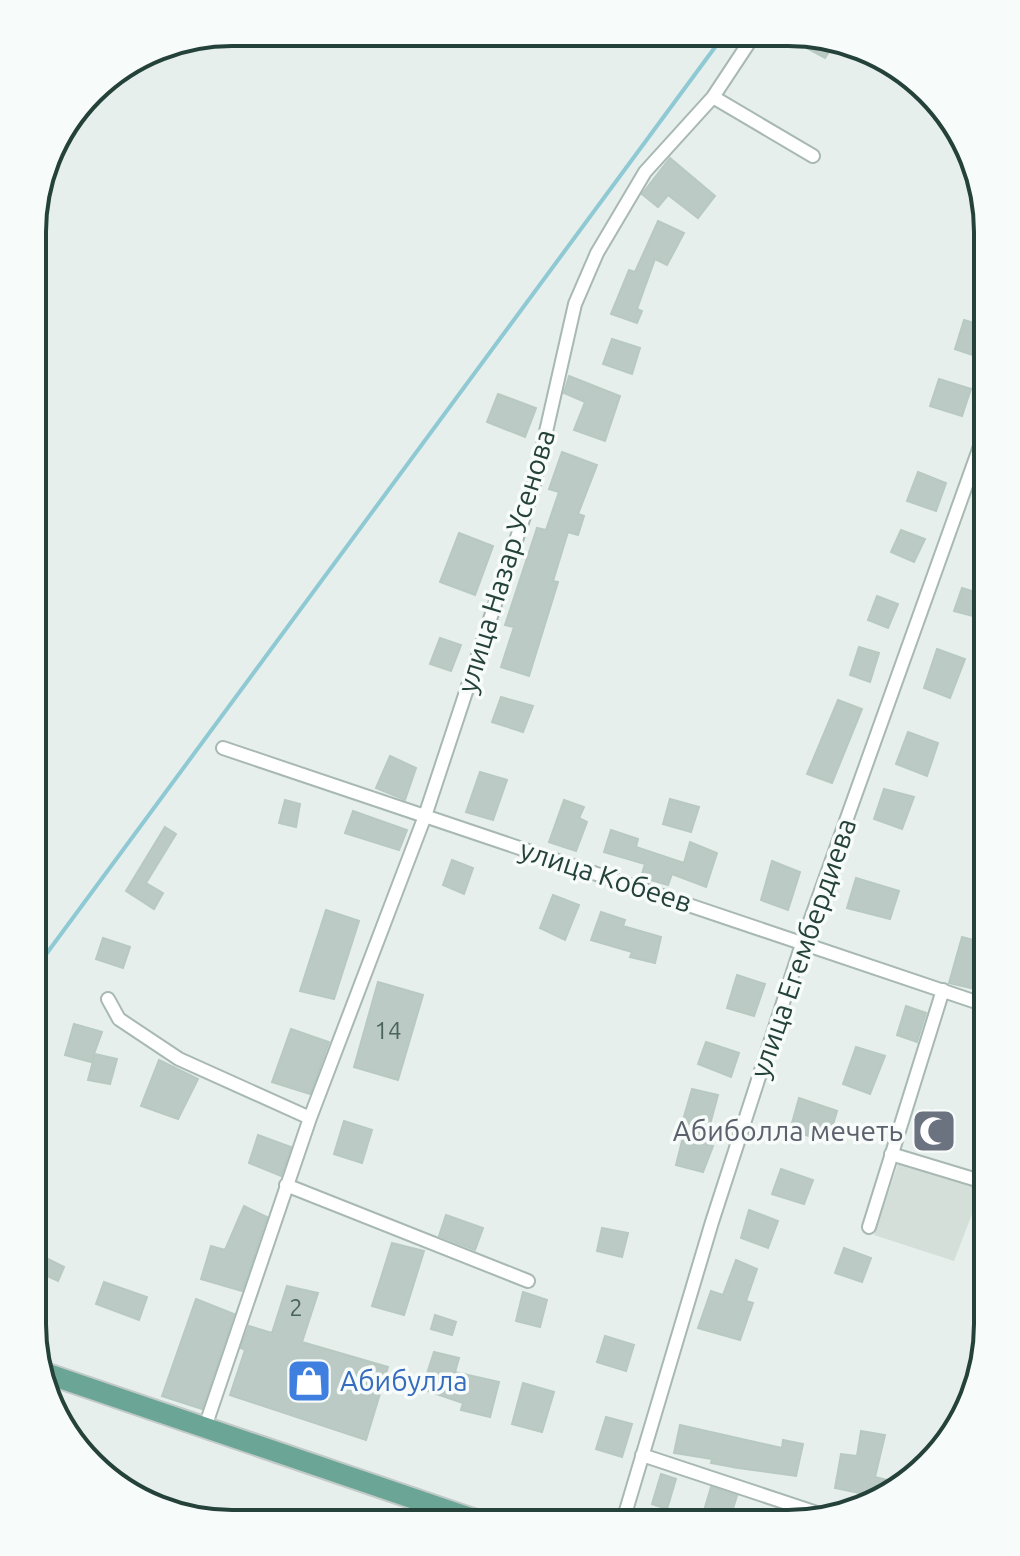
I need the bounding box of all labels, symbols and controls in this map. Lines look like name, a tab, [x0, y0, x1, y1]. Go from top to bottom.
street label: улица Назар Усенова	[451, 426, 560, 696]
street label: улица Егембердиева	[744, 814, 862, 1082]
street label: улица Кобеев	[516, 833, 696, 918]
house number: 14	[374, 1017, 402, 1044]
mosque icon: Абиболла мечеть	[910, 1107, 958, 1155]
place label: Абиболла мечеть	[673, 1115, 903, 1146]
house number: 2	[289, 1294, 303, 1321]
shop icon: Абибулла	[285, 1357, 333, 1405]
place label: Абибулла	[340, 1365, 468, 1396]

